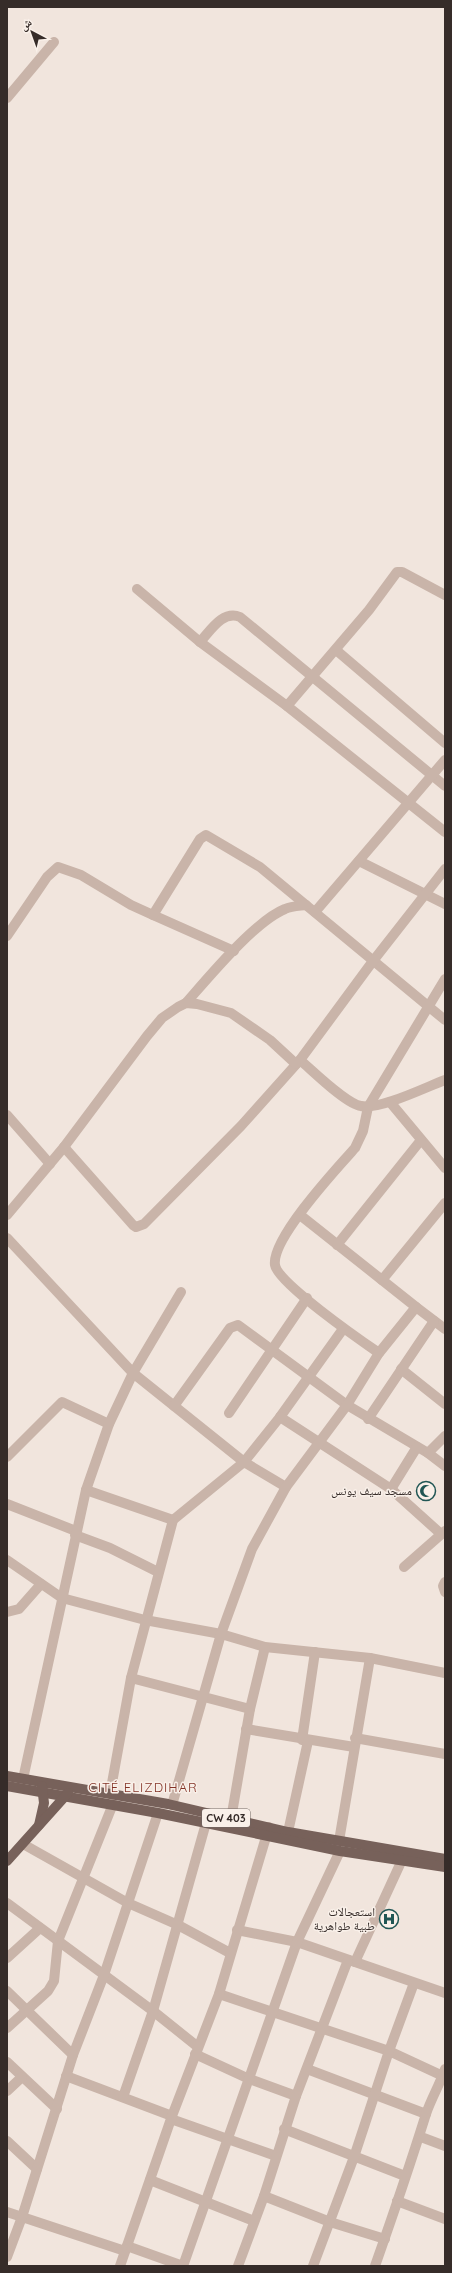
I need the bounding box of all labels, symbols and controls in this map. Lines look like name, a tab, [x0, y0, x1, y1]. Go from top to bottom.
north arrow	[12, 12, 52, 52]
text: ش	[16, 15, 35, 34]
mosque icon: مسجد سيف يونس	[415, 1480, 437, 1502]
place label: مسجد سيف يونس	[331, 1483, 412, 1498]
district label: CITÉ ELIZDIHAR	[88, 1779, 198, 1795]
road number: CW 403	[202, 1809, 250, 1827]
place label: استعجالات طبية طواهرية	[314, 1904, 375, 1933]
hospital icon: استعجالات طبية طواهرية	[378, 1908, 400, 1930]

